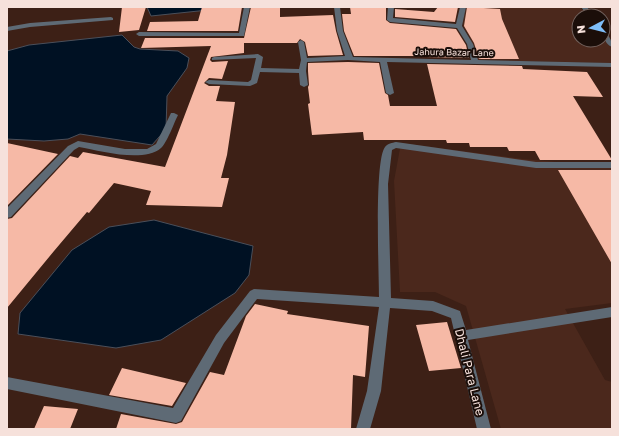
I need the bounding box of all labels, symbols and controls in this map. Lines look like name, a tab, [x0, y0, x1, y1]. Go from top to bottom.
north arrow	[571, 8, 611, 48]
text: N	[574, 24, 588, 34]
street label: Jahura Bazar Lane	[414, 46, 494, 58]
street label: Dhali Para Lane	[452, 327, 488, 417]

